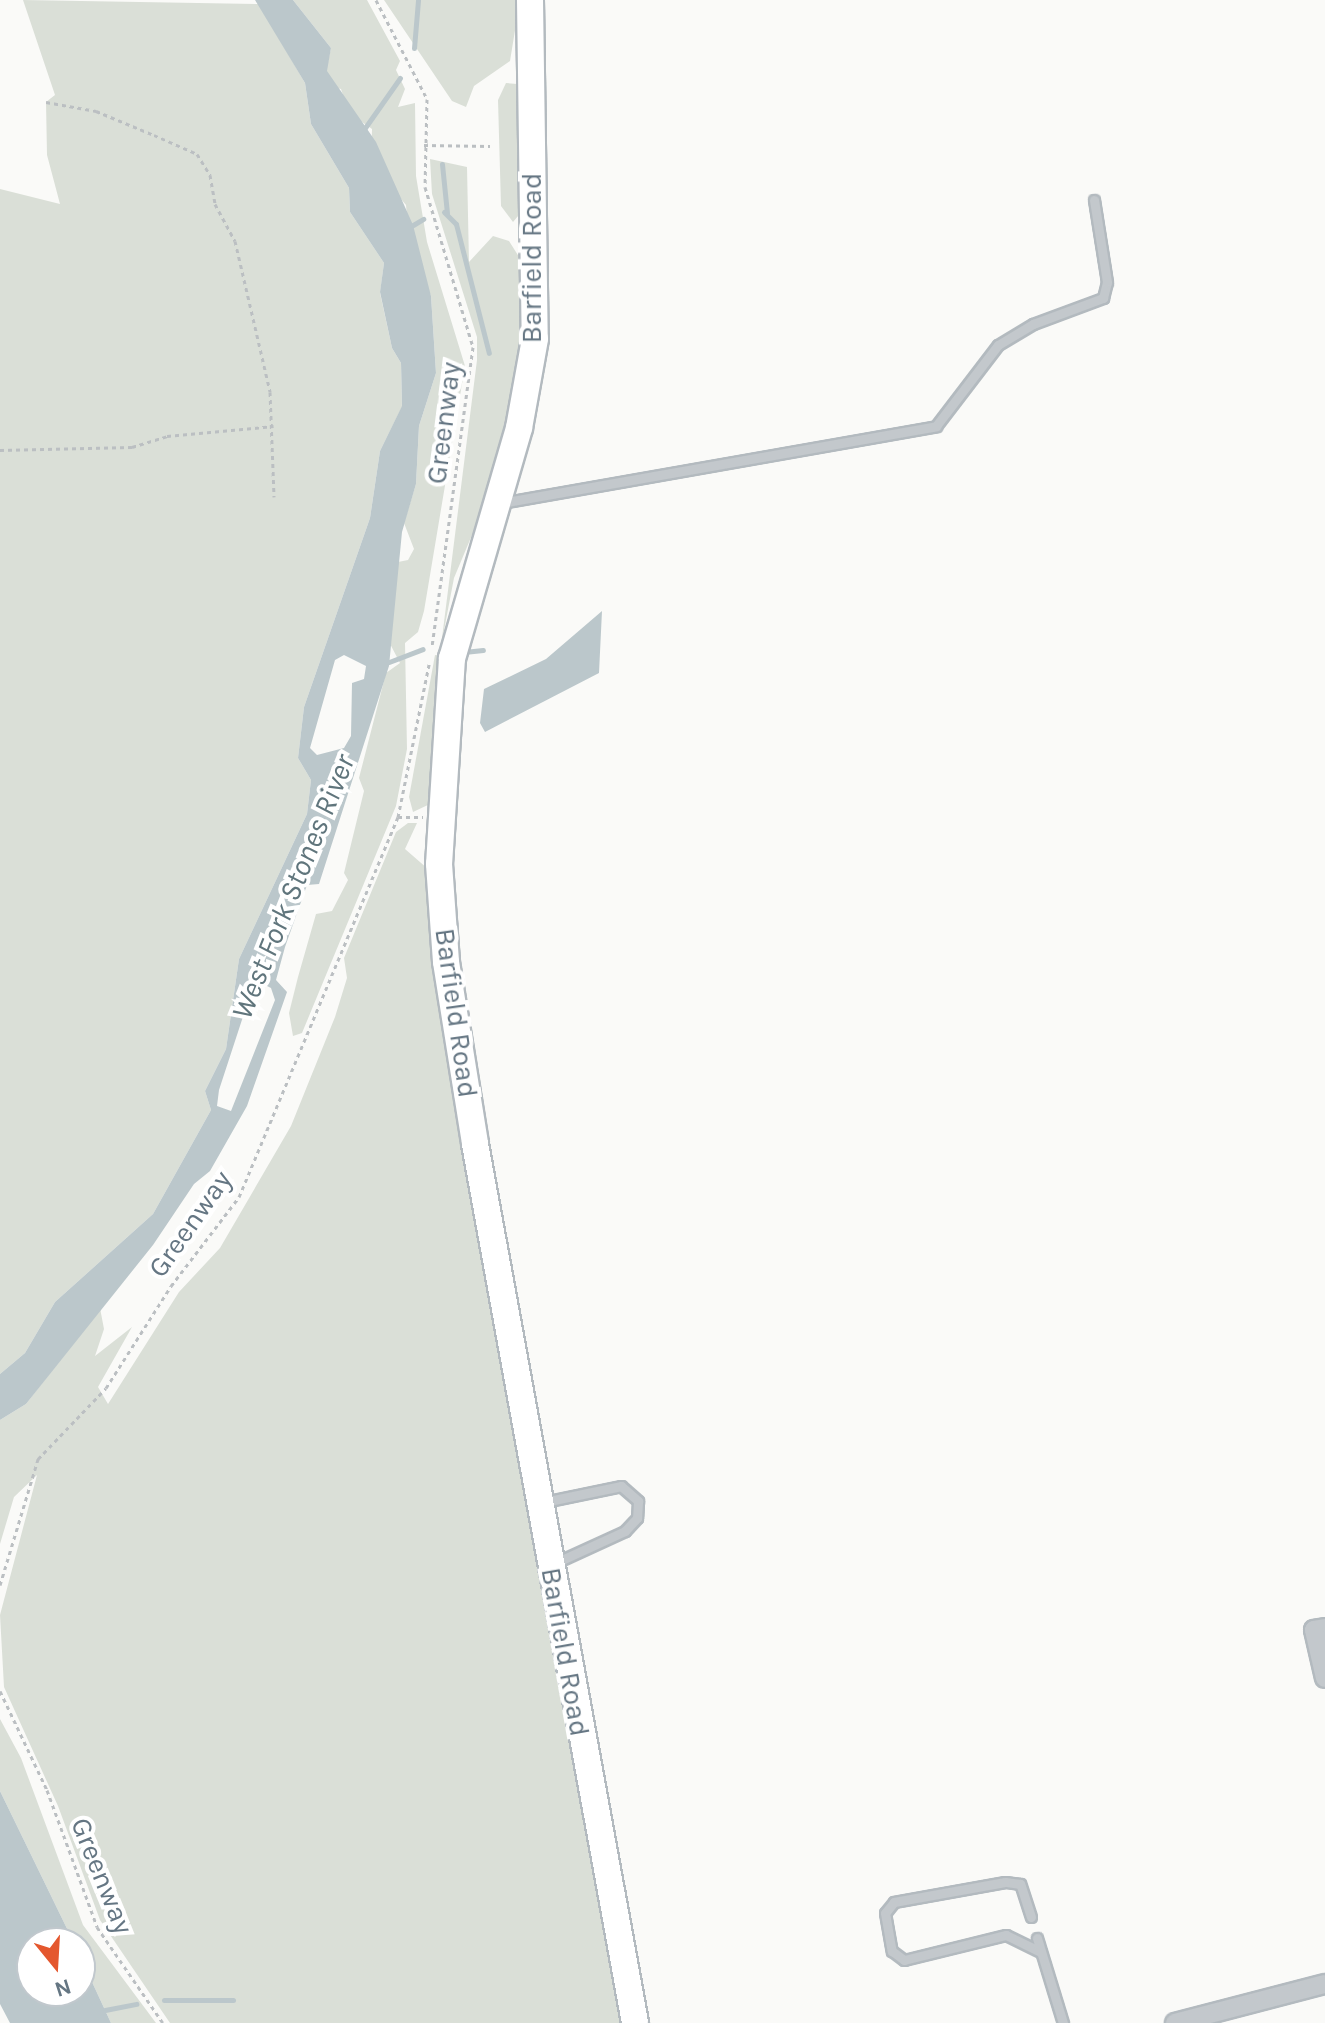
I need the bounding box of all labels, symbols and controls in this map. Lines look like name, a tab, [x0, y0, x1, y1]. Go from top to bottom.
street label: Barfield Road	[515, 173, 549, 343]
street label: Greenway	[420, 360, 468, 486]
water label: West Fork Stones River	[223, 749, 363, 1025]
street label: Barfield Road	[427, 926, 485, 1100]
street label: Greenway	[141, 1164, 239, 1284]
street label: Barfield Road	[534, 1565, 596, 1739]
street label: Greenway	[63, 1813, 141, 1939]
north arrow	[16, 1927, 96, 2007]
text: N	[51, 1973, 74, 2003]

